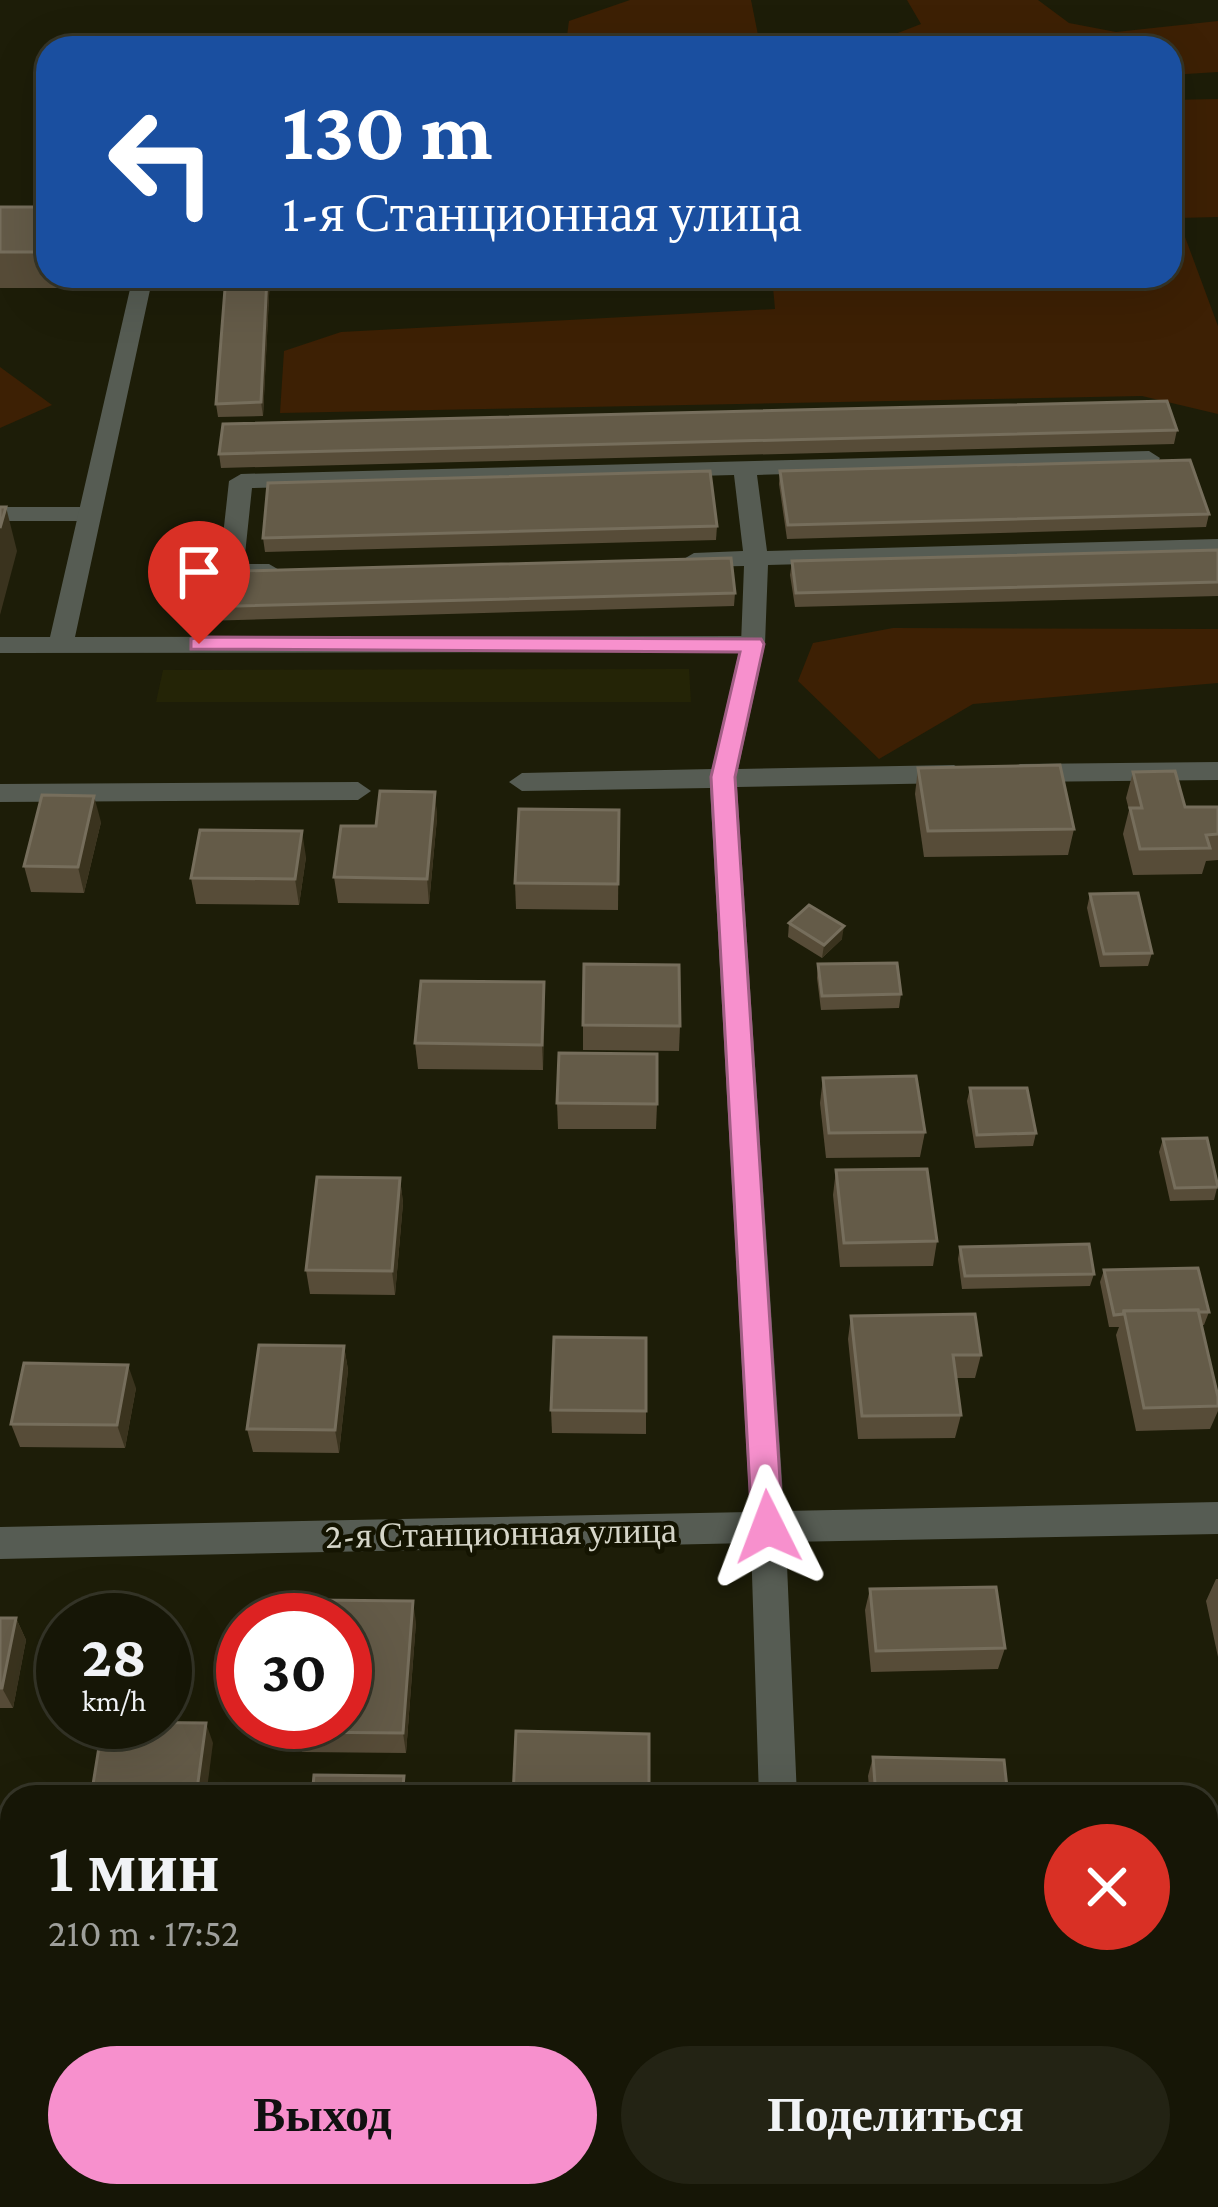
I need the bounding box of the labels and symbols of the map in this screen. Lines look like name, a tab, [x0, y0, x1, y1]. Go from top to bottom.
pin	[148, 521, 250, 644]
position arrow	[705, 1464, 831, 1590]
street label: 2-я Станционная улица	[325, 1510, 677, 1556]
speed limit sign: 30	[216, 1593, 372, 1749]

